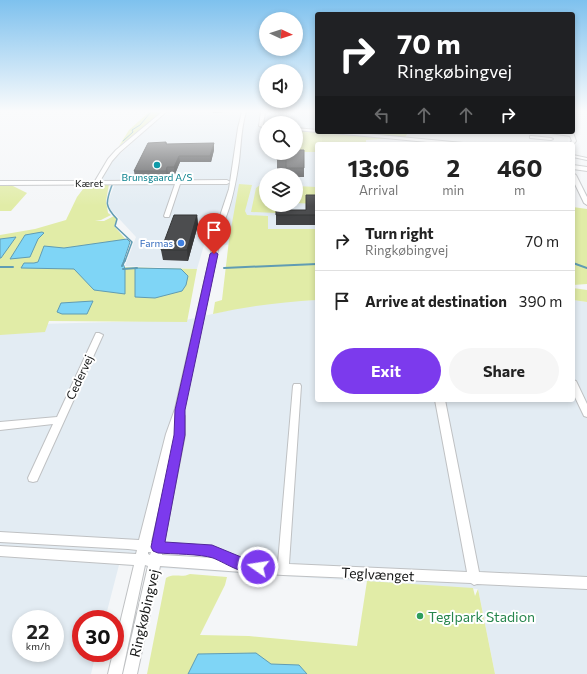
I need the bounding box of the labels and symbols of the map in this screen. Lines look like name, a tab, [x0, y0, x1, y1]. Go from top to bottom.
north arrow	[259, 12, 303, 56]
marker: Brunsgaard A/S	[152, 160, 162, 170]
place label: Brunsgaard A/S	[122, 171, 193, 183]
street label: Kæret	[75, 177, 103, 189]
pin	[197, 213, 231, 254]
place label: Farmas	[140, 237, 173, 249]
marker: Farmas	[176, 238, 186, 248]
street label: Cedervej	[63, 352, 95, 402]
position arrow	[237, 546, 279, 588]
street label: Teglvænget	[341, 564, 415, 584]
street label: Ringkøbingvej	[126, 567, 162, 659]
place label: Teglpark Stadion	[428, 608, 535, 625]
speed limit sign: 30	[72, 610, 124, 662]
marker: Teglpark Stadion	[415, 611, 425, 621]

